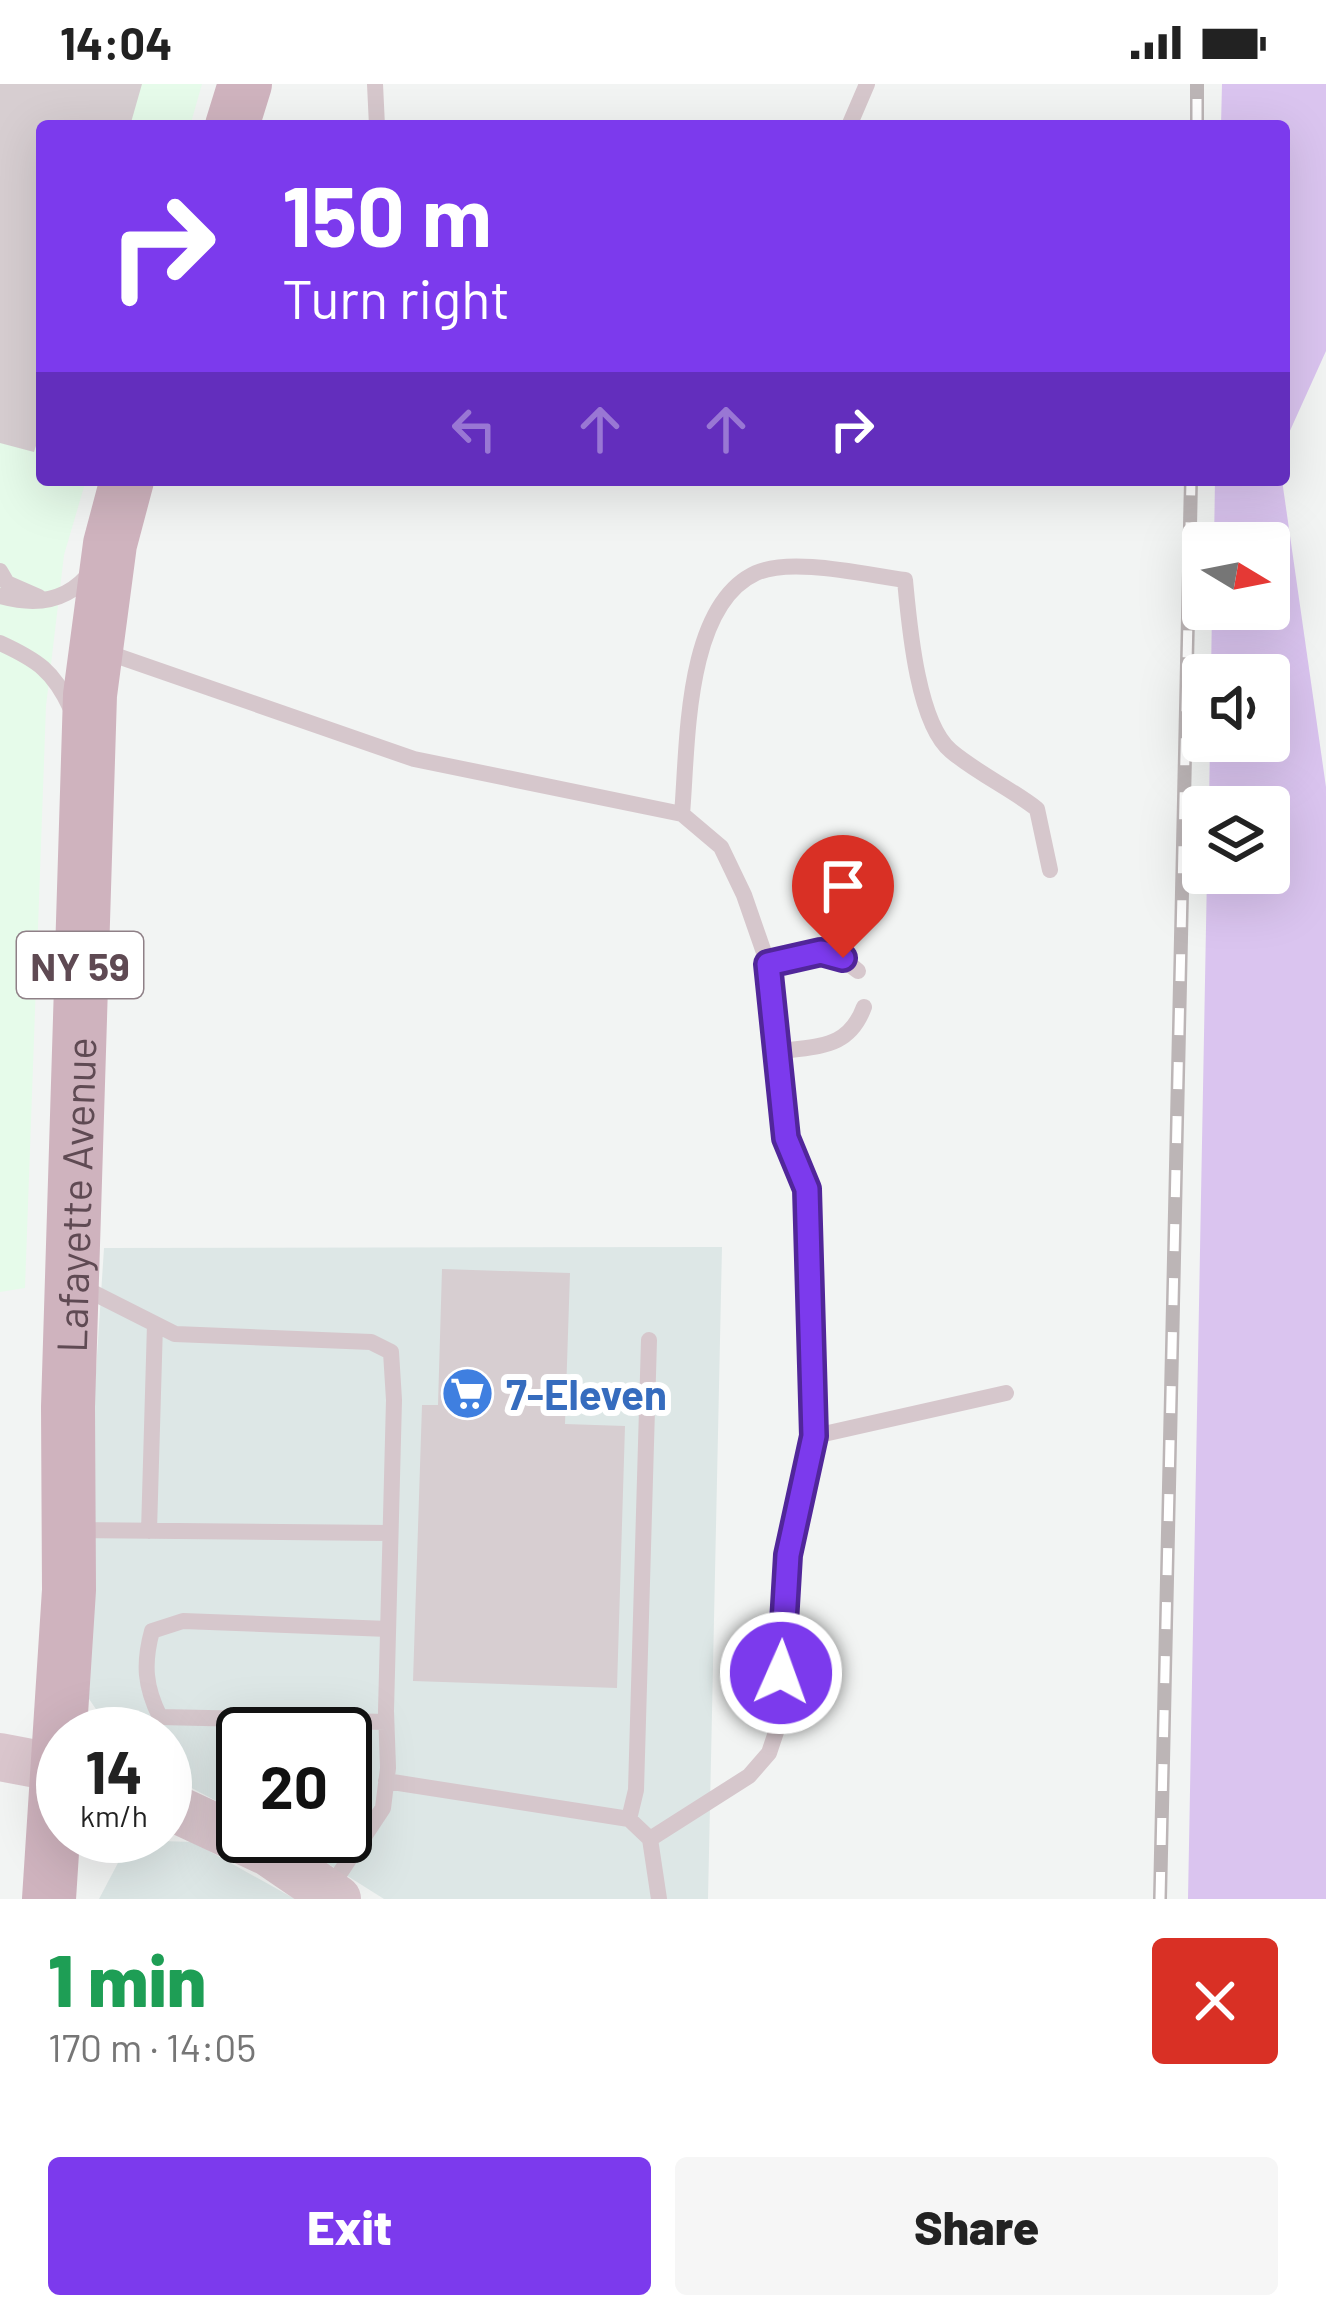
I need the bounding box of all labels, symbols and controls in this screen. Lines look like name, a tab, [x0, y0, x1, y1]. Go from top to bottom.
text: 14:04	[60, 15, 172, 69]
text: 150 m	[282, 163, 492, 264]
icon: right	[84, 168, 240, 324]
text: Turn right	[282, 265, 510, 330]
icon: left	[441, 396, 507, 462]
icon: ahead	[567, 396, 633, 462]
icon: ahead	[693, 396, 759, 462]
icon: right	[819, 396, 885, 462]
north arrow	[1182, 522, 1290, 630]
map controls	[1182, 522, 1290, 894]
button: sound	[1182, 654, 1290, 762]
button: layers	[1182, 786, 1290, 894]
pin	[792, 835, 894, 958]
icon: arrive	[810, 853, 876, 919]
road number: NY 59	[17, 932, 143, 998]
street label: Lafayette Avenue	[45, 1036, 104, 1353]
supermarket icon: 7-Eleven	[439, 1365, 495, 1421]
place label: 7-Eleven	[506, 1368, 667, 1418]
position arrow	[718, 1610, 844, 1736]
speed limit sign: 20	[216, 1707, 372, 1863]
text: 14	[85, 1734, 143, 1806]
text: km/h	[80, 1797, 148, 1833]
text: 1 min	[48, 1935, 206, 2021]
button: close	[1152, 1938, 1278, 2064]
text: 170 m · 14:05	[48, 2023, 256, 2070]
button: Exit	[48, 2157, 651, 2295]
button: Share	[675, 2157, 1278, 2295]

